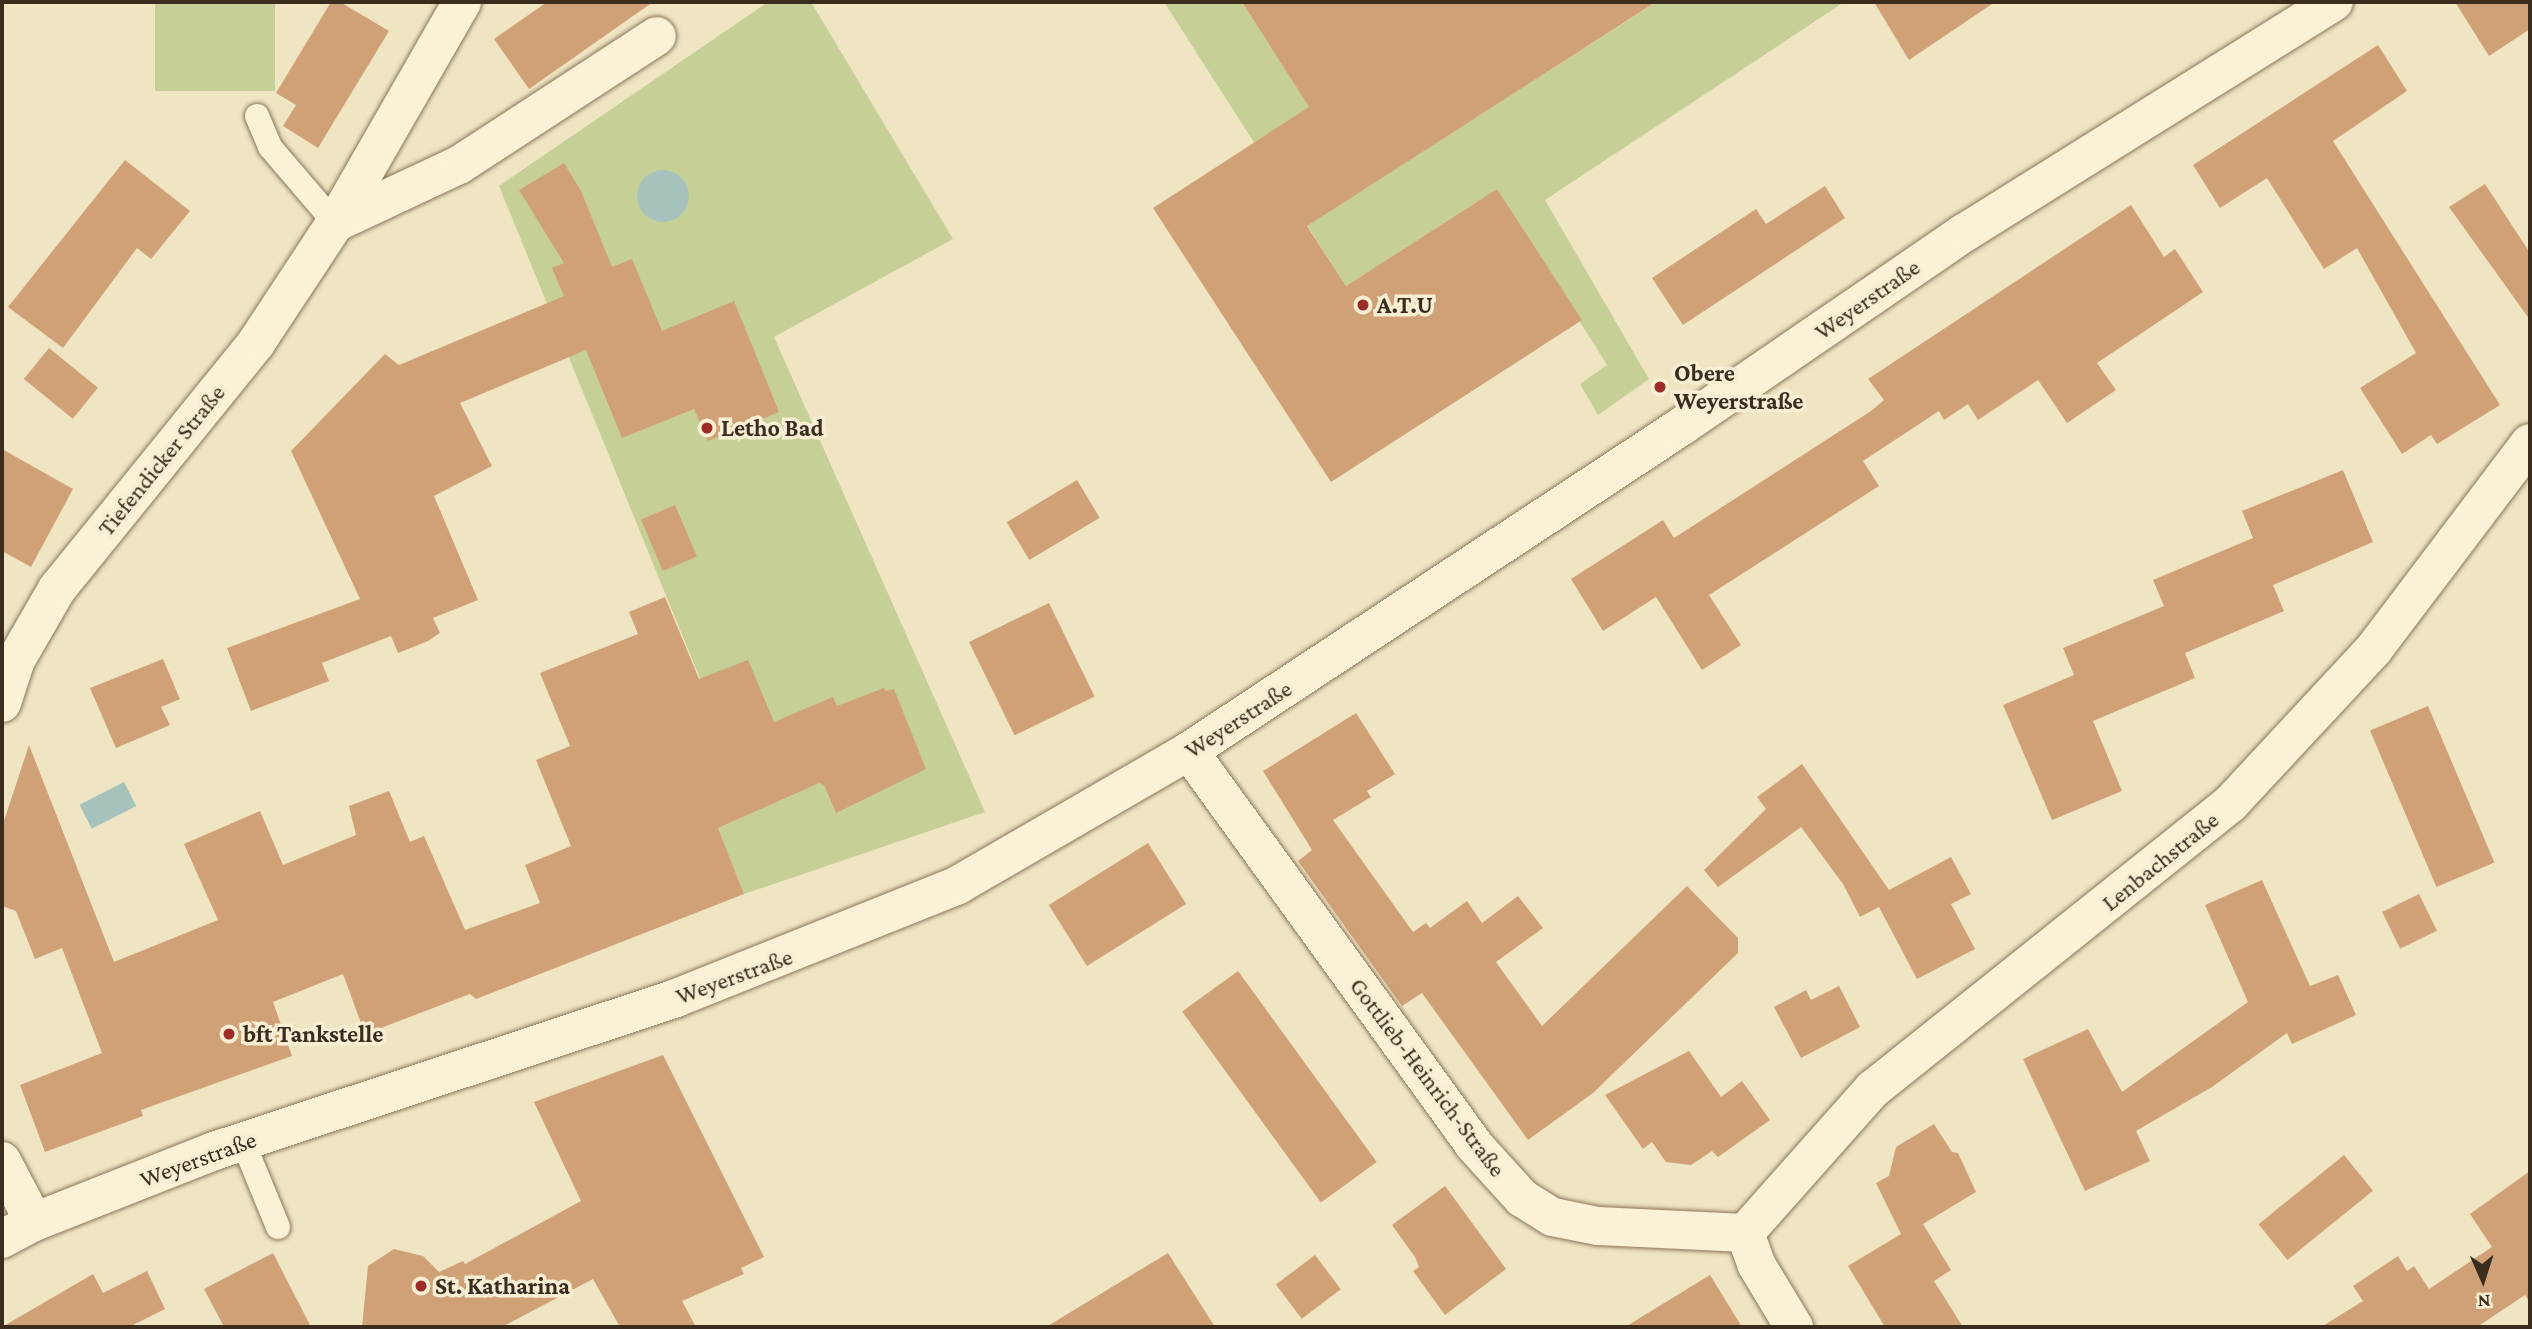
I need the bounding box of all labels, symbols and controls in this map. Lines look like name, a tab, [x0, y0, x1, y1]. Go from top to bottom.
street label: Weyerstraße	[1809, 252, 1925, 346]
place label: A.T.U	[1377, 291, 1433, 319]
marker: A.T.U	[1355, 297, 1371, 313]
place label: Obere Weyerstraße	[1674, 359, 1804, 415]
street label: Tiefendicker Straße	[91, 379, 231, 541]
marker: Obere Weyerstraße	[1652, 379, 1668, 395]
place label: Letho Bad	[721, 414, 824, 442]
marker: Letho Bad	[699, 420, 715, 436]
street label: Weyerstraße	[1179, 674, 1297, 764]
street label: Lenbachstraße	[2096, 805, 2224, 917]
street label: Weyerstraße	[672, 942, 796, 1010]
street label: Gottlieb-Heinrich-Straße	[1344, 972, 1512, 1182]
place label: bft Tankstelle	[243, 1020, 383, 1048]
marker: bft Tankstelle	[221, 1026, 237, 1042]
street label: Weyerstraße	[136, 1125, 260, 1193]
north arrow	[2448, 1245, 2518, 1315]
place label: St. Katharina	[435, 1272, 570, 1300]
marker: St. Katharina	[413, 1278, 429, 1294]
text: N	[2477, 1291, 2491, 1312]

